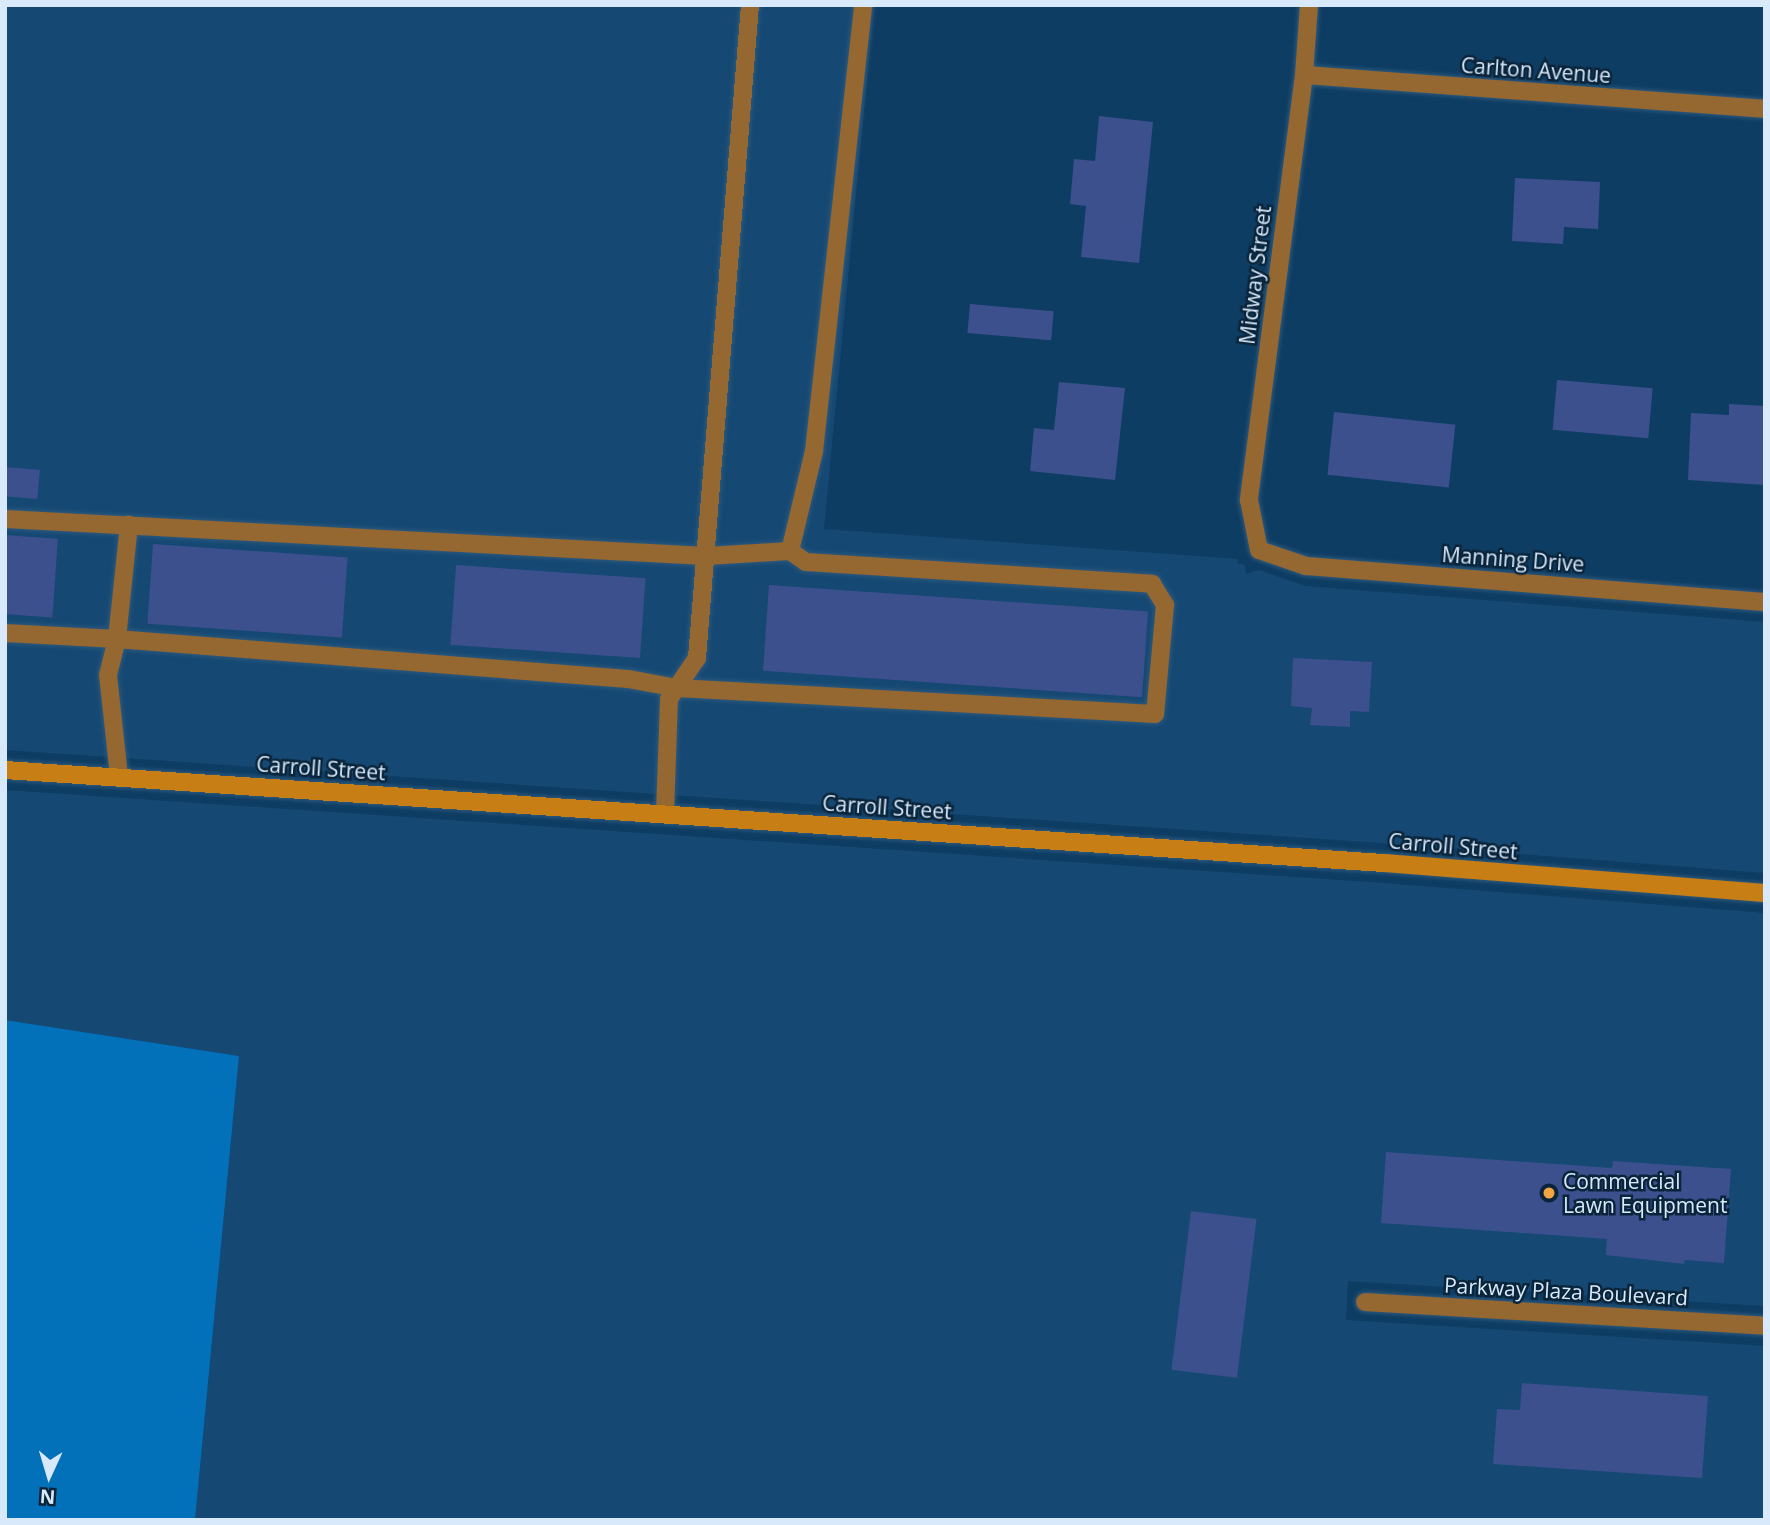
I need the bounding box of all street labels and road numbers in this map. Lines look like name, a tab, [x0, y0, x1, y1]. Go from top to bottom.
street label: Carlton Avenue	[1460, 52, 1612, 88]
street label: Midway Street	[1234, 204, 1276, 346]
street label: Manning Drive	[1441, 541, 1585, 577]
street label: Carroll Street	[256, 751, 386, 785]
street label: Carroll Street	[822, 790, 952, 824]
street label: Carroll Street	[1387, 828, 1519, 864]
street label: Parkway Plaza Boulevard	[1443, 1272, 1689, 1310]

